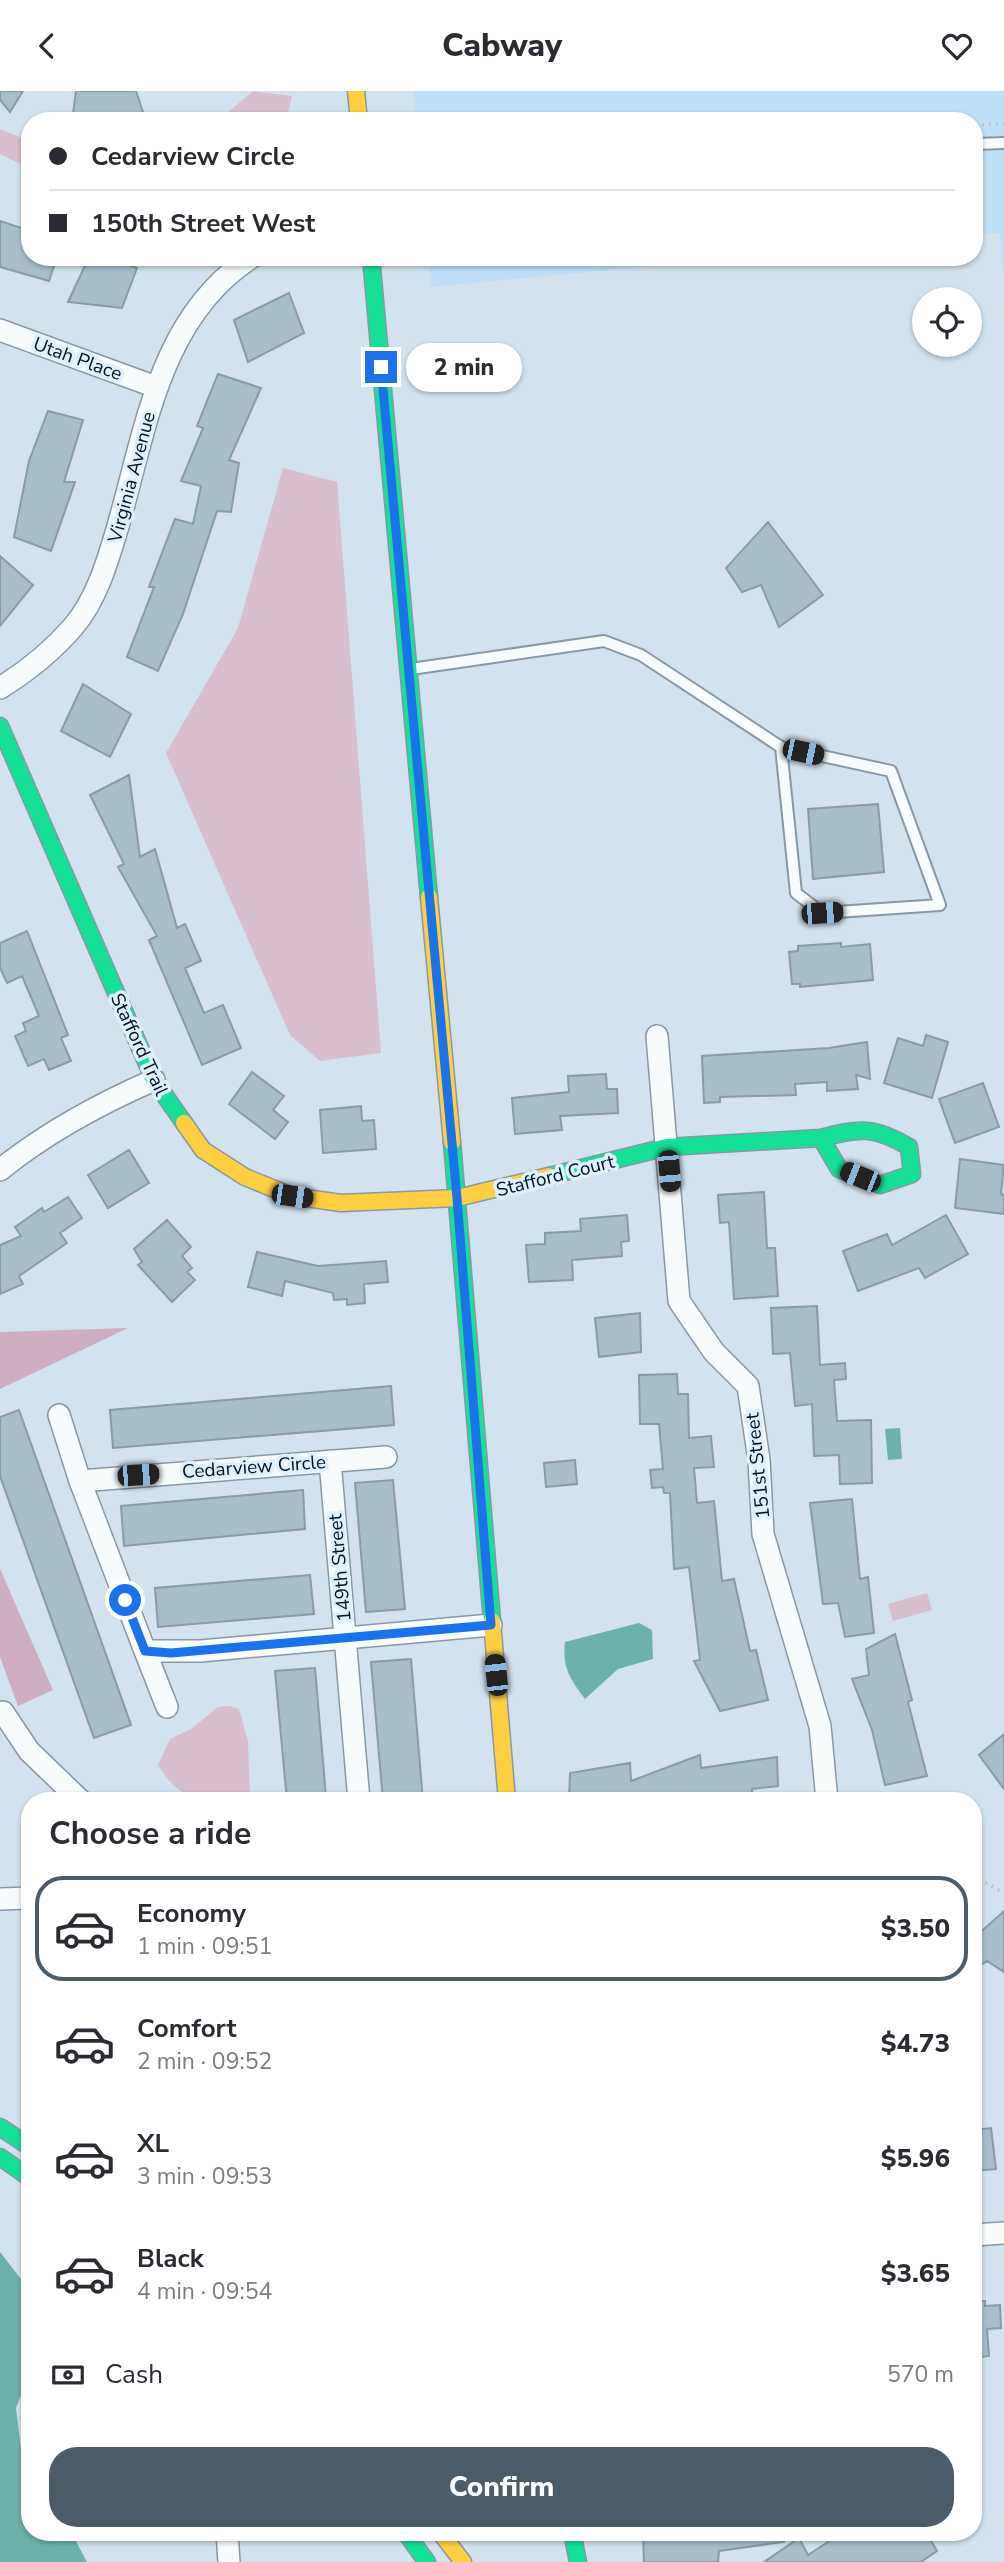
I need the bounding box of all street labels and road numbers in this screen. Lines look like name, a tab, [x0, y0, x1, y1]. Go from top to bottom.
street label: Utah Place	[30, 331, 126, 387]
street label: Virginia Avenue	[102, 409, 162, 547]
street label: Stafford Trail	[104, 989, 174, 1100]
street label: Stafford Court	[493, 1149, 617, 1203]
street label: 151st Street	[739, 1411, 776, 1520]
street label: Cedarview Circle	[181, 1449, 327, 1485]
street label: 149th Street	[322, 1512, 358, 1623]

